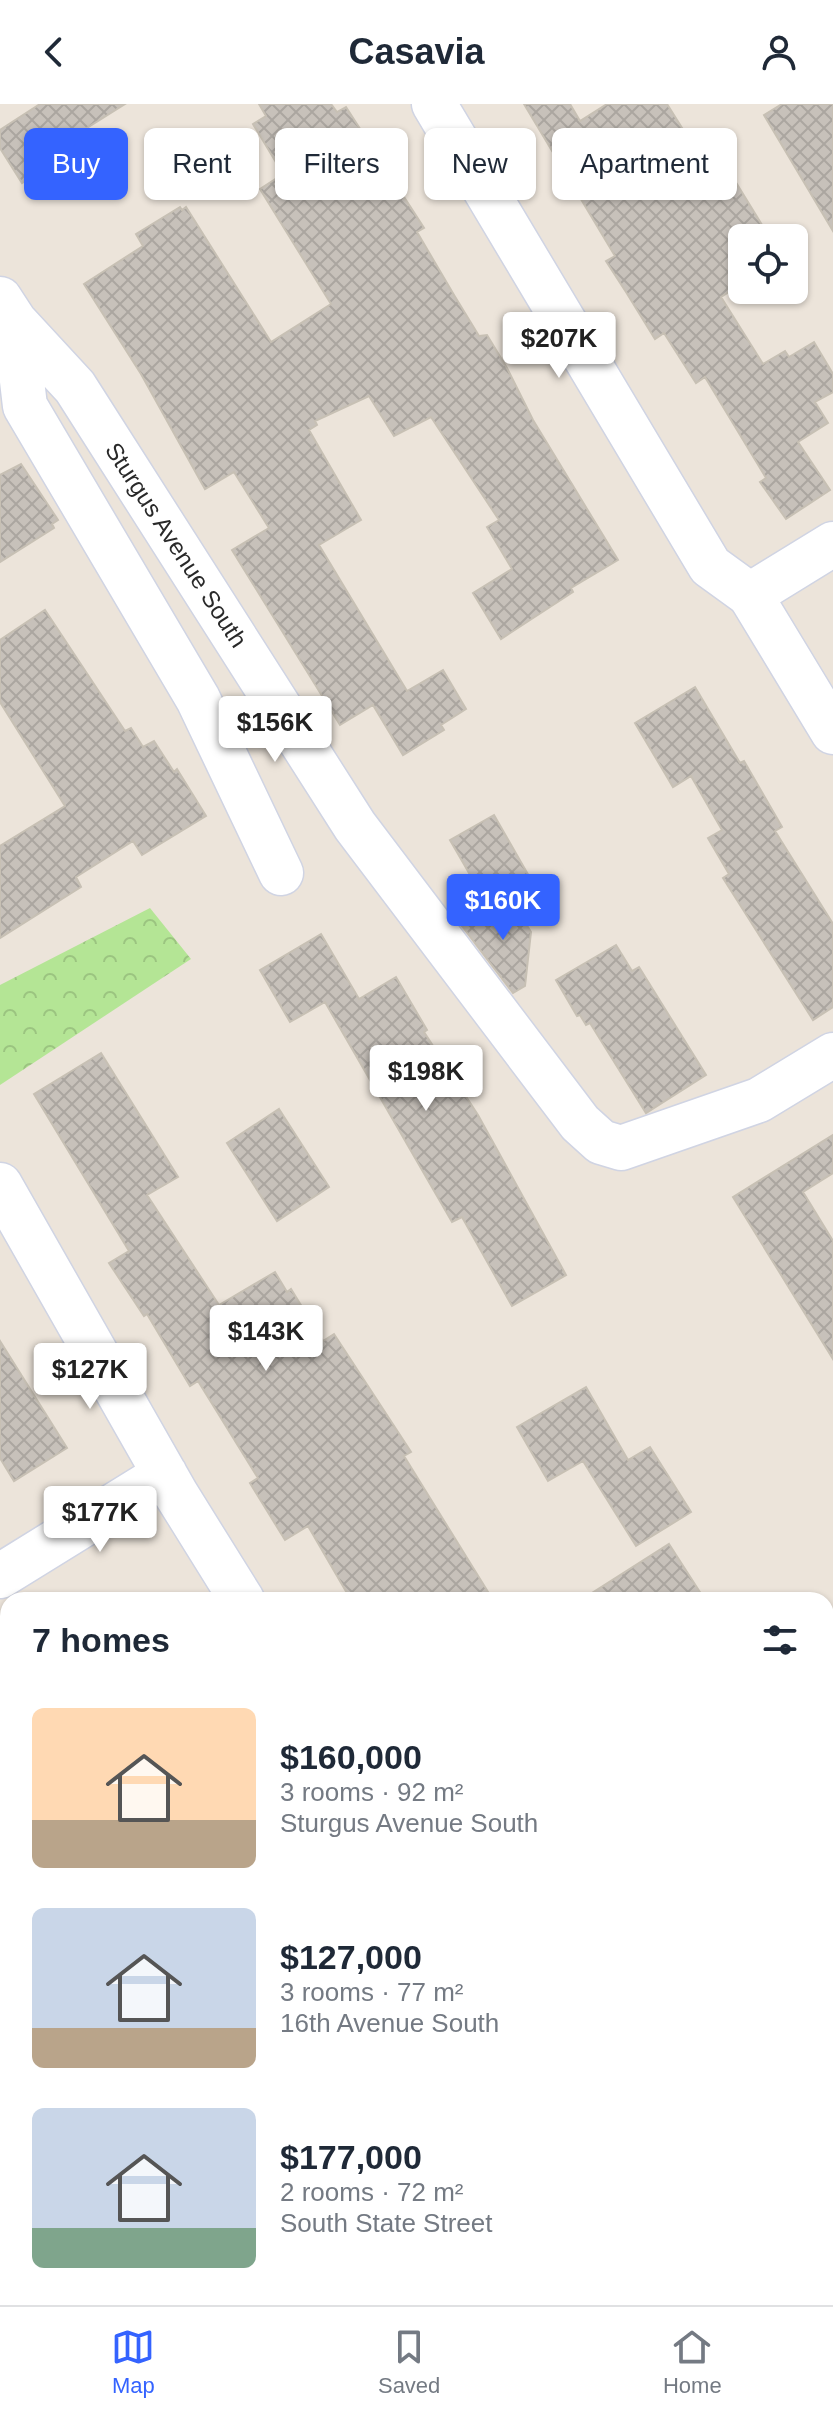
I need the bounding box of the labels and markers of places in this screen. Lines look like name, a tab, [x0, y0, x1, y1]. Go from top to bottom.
pin: $207K	[503, 312, 615, 380]
pin: $156K	[219, 696, 331, 764]
pin: $160K	[447, 874, 559, 942]
pin: $198K	[370, 1045, 482, 1113]
pin: $143K	[210, 1305, 322, 1373]
pin: $127K	[34, 1343, 146, 1411]
pin: $177K	[44, 1486, 156, 1554]

